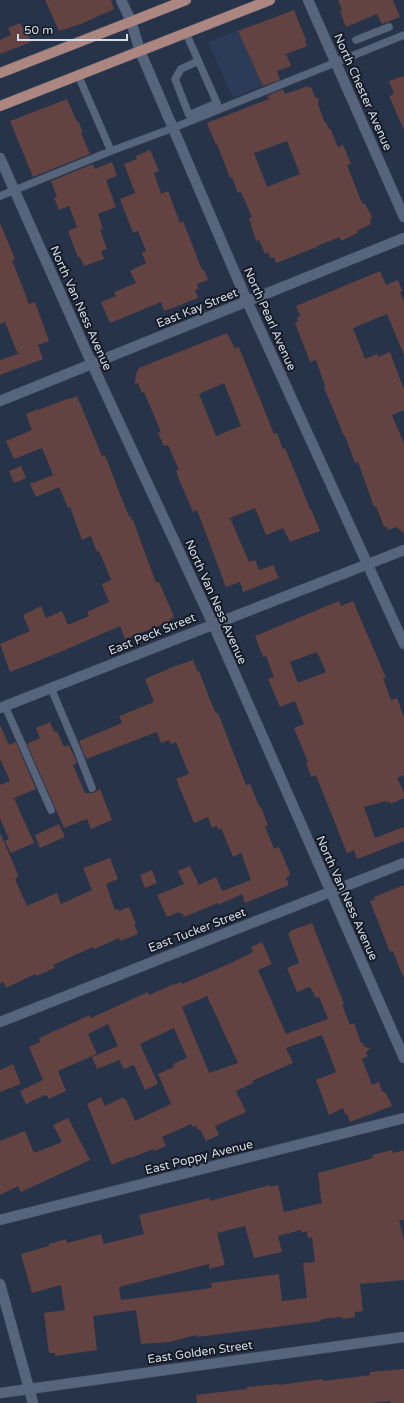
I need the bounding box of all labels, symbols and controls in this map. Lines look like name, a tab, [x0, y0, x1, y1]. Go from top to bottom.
scale bar	[18, 16, 127, 42]
text: 50 m	[24, 23, 53, 37]
street label: North Chester Avenue	[331, 31, 395, 153]
street label: North Van Ness Avenue	[47, 243, 115, 373]
street label: North Pearl Avenue	[241, 265, 299, 373]
street label: East Kay Street	[154, 285, 240, 331]
street label: North Van Ness Avenue	[182, 537, 250, 667]
street label: East Peck Street	[106, 610, 198, 658]
street label: North Van Ness Avenue	[313, 833, 381, 963]
street label: East Tucker Street	[146, 905, 248, 955]
street label: East Poppy Avenue	[144, 1137, 255, 1177]
street label: East Golden Street	[146, 1338, 254, 1366]

